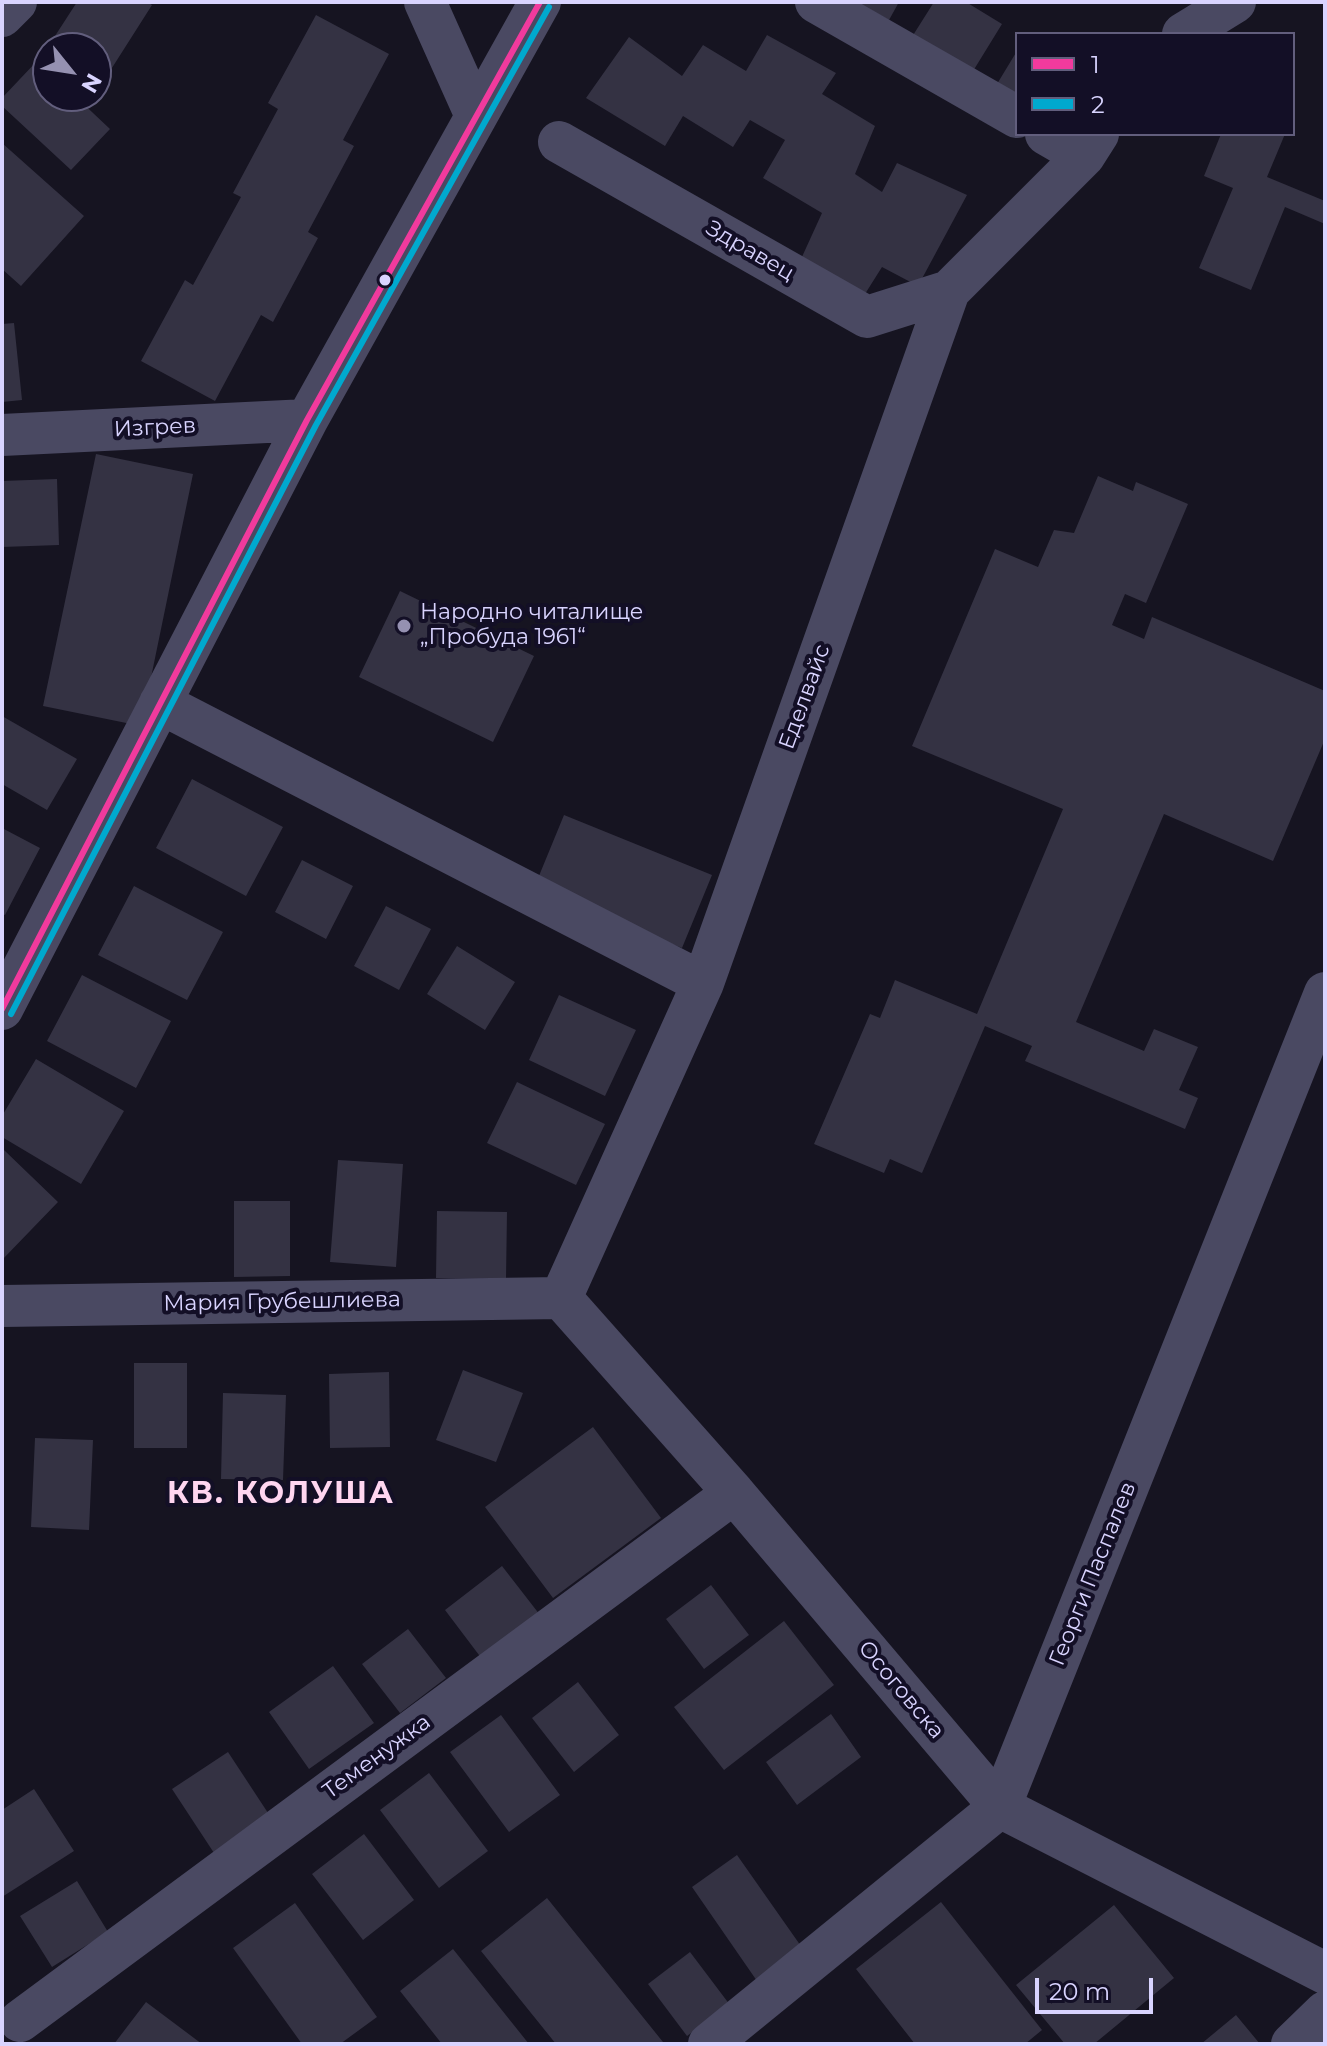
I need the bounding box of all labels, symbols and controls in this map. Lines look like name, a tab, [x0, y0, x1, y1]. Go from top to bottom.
north arrow	[32, 32, 112, 112]
legend	[1015, 32, 1295, 136]
text: 1	[1091, 50, 1100, 79]
text: N	[75, 69, 108, 98]
text: 2	[1091, 90, 1105, 119]
street label: Здравец	[701, 215, 799, 287]
unlabelled marker	[377, 272, 393, 288]
street label: Изгрев	[113, 413, 197, 443]
place label: Народно читалище „Пробуда 1961“	[420, 600, 643, 652]
marker: Народно читалище „Пробуда 1961“	[395, 617, 413, 635]
street label: Еделвайс	[774, 641, 836, 753]
street label: Мария Грубешлиева	[163, 1287, 401, 1317]
district label: КВ. КОЛУША	[167, 1476, 395, 1512]
street label: Георги Паспалев	[1044, 1478, 1142, 1670]
street label: Осоговска	[852, 1636, 950, 1744]
street label: Теменужка	[318, 1709, 436, 1805]
scale bar	[1039, 1962, 1157, 2012]
text: 20 m	[1049, 1977, 1110, 2006]

